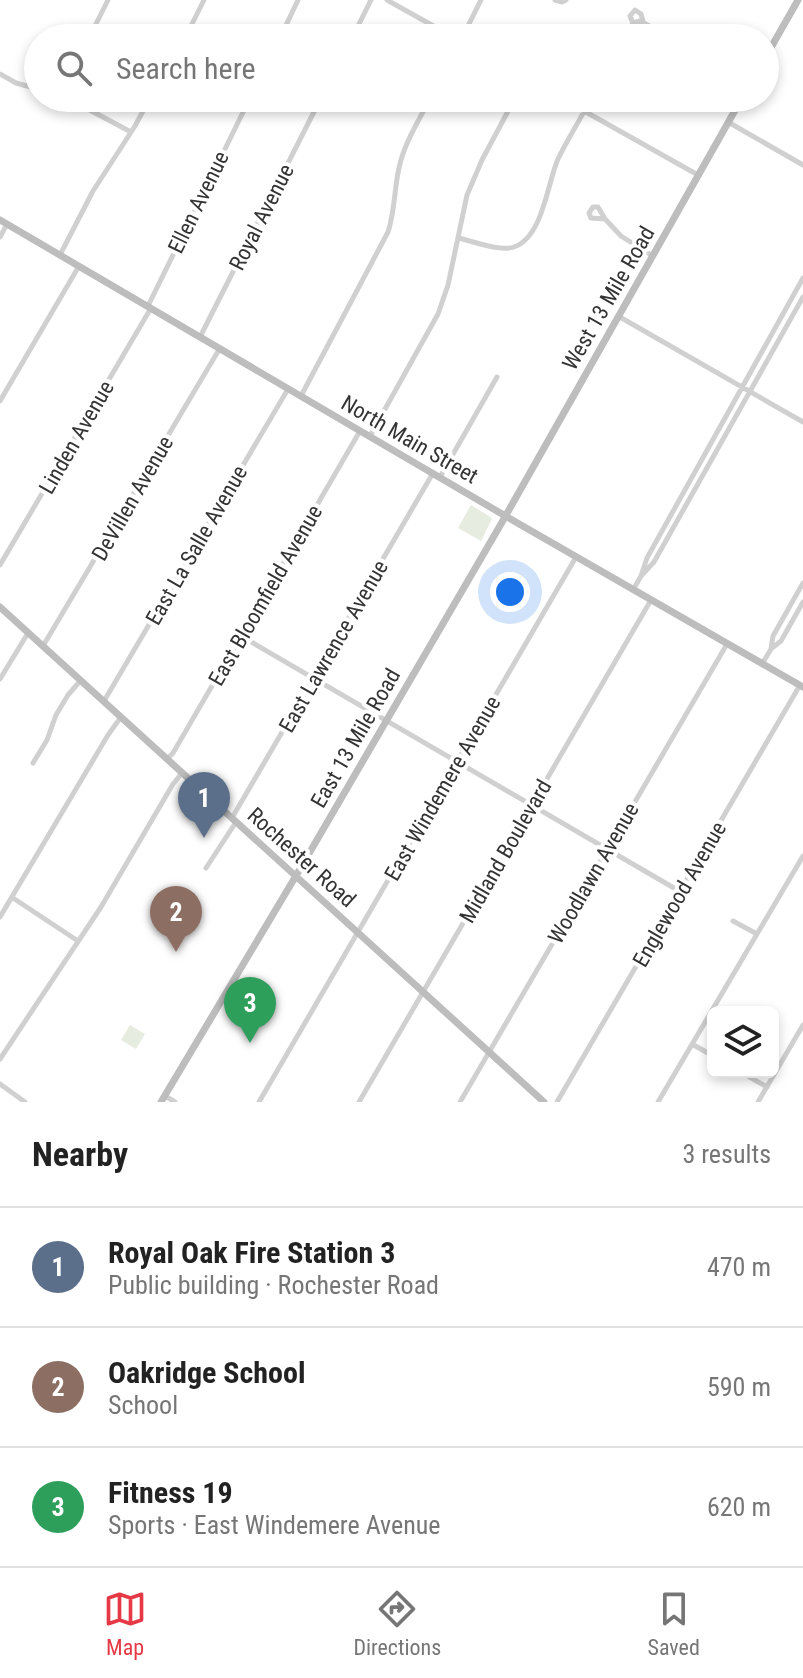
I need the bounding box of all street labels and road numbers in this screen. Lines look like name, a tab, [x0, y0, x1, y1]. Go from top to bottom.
street label: Ellen Avenue	[163, 147, 234, 257]
street label: Royal Avenue	[224, 160, 299, 274]
street label: West 13 Mile Road	[557, 222, 660, 374]
street label: Linden Avenue	[34, 376, 119, 498]
street label: North Main Street	[337, 390, 482, 489]
street label: DeVillen Avenue	[87, 432, 178, 565]
street label: East La Salle Avenue	[141, 461, 252, 629]
street label: East Bloomfield Avenue	[204, 501, 327, 690]
street label: East Lawrence Avenue	[274, 556, 393, 737]
street label: East 13 Mile Road	[306, 664, 405, 812]
street label: East Windemere Avenue	[379, 692, 505, 885]
street label: Midland Boulevard	[454, 775, 556, 927]
street label: Woodlawn Avenue	[543, 798, 644, 948]
street label: Rochester Road	[243, 802, 361, 912]
street label: Englewood Avenue	[628, 817, 731, 971]

